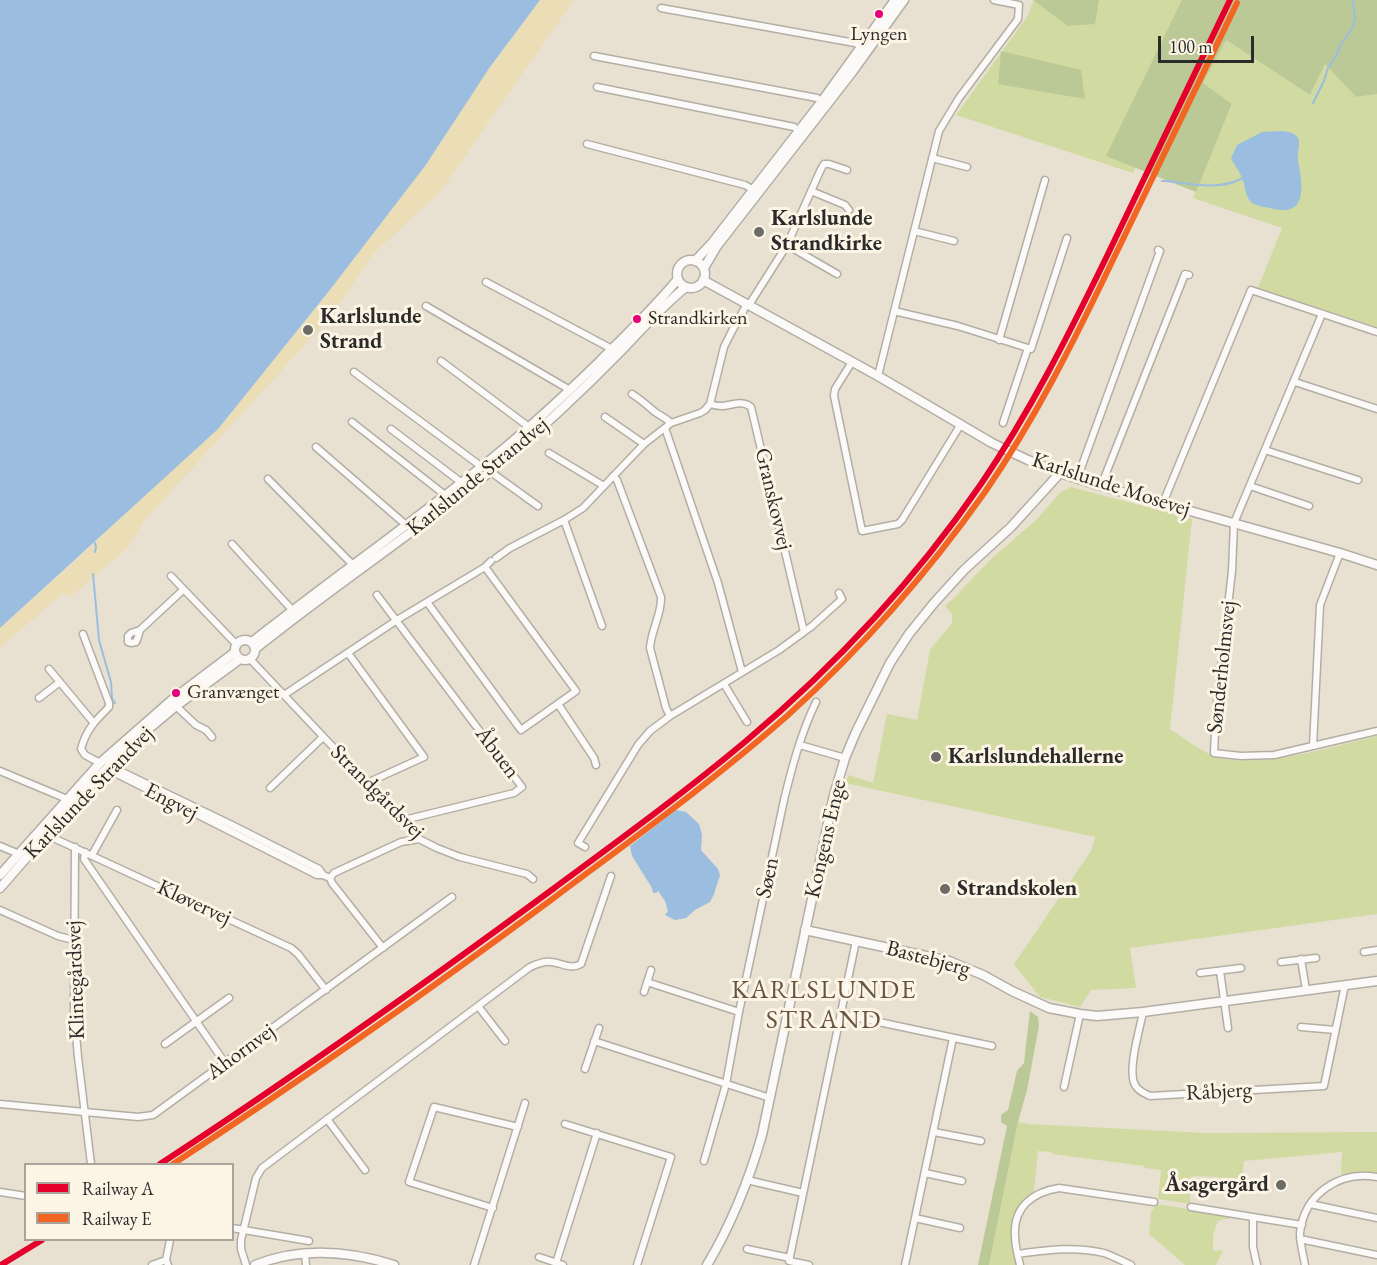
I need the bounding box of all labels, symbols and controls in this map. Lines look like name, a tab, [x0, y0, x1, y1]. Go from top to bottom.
marker: Lyngen	[873, 8, 885, 20]
place label: Lyngen	[850, 23, 908, 47]
scale bar	[1161, 24, 1257, 62]
text: 100 m	[1169, 35, 1213, 58]
place label: Karlslunde Strandkirke	[771, 206, 882, 258]
marker: Karlslunde Strandkirke	[752, 225, 766, 239]
place label: Karlslunde Strand	[320, 304, 421, 356]
place label: Strandkirken	[648, 307, 748, 331]
marker: Strandkirken	[631, 313, 643, 325]
marker: Karlslunde Strand	[301, 323, 315, 337]
street label: Karlslunde Strandvej	[402, 412, 554, 542]
street label: Granskovvej	[748, 445, 798, 553]
street label: Karlslunde Mosevej	[1029, 447, 1193, 523]
street label: Sønderholmsvej	[1202, 599, 1242, 735]
place label: Granvænget	[187, 681, 279, 705]
marker: Granvænget	[170, 687, 182, 699]
street label: Karlslunde Strandvej	[19, 721, 159, 865]
street label: Åbuen	[469, 722, 525, 784]
street label: Strandgårdsvej	[324, 739, 430, 845]
place label: Karlslundehallerne	[948, 744, 1123, 770]
marker: Karlslundehallerne	[929, 750, 943, 764]
street label: Engvej	[140, 777, 202, 827]
street label: Kongens Enge	[800, 777, 852, 901]
street label: Søen	[751, 855, 785, 901]
street label: Kløvervej	[153, 875, 235, 931]
place label: Strandskolen	[957, 876, 1077, 902]
marker: Strandskolen	[938, 882, 952, 896]
street label: Klintegårdsvej	[61, 920, 91, 1040]
street label: Bastebjerg	[883, 935, 973, 983]
district label: KARLSLUNDE STRAND	[731, 975, 917, 1036]
street label: Ahornvej	[201, 1018, 281, 1086]
street label: Råbjerg	[1185, 1077, 1253, 1107]
legend	[24, 1163, 234, 1241]
place label: Åsagergård	[1165, 1172, 1269, 1198]
text: Railway A	[82, 1177, 154, 1200]
marker: Åsagergård	[1274, 1178, 1288, 1192]
text: Railway E	[82, 1207, 151, 1230]

